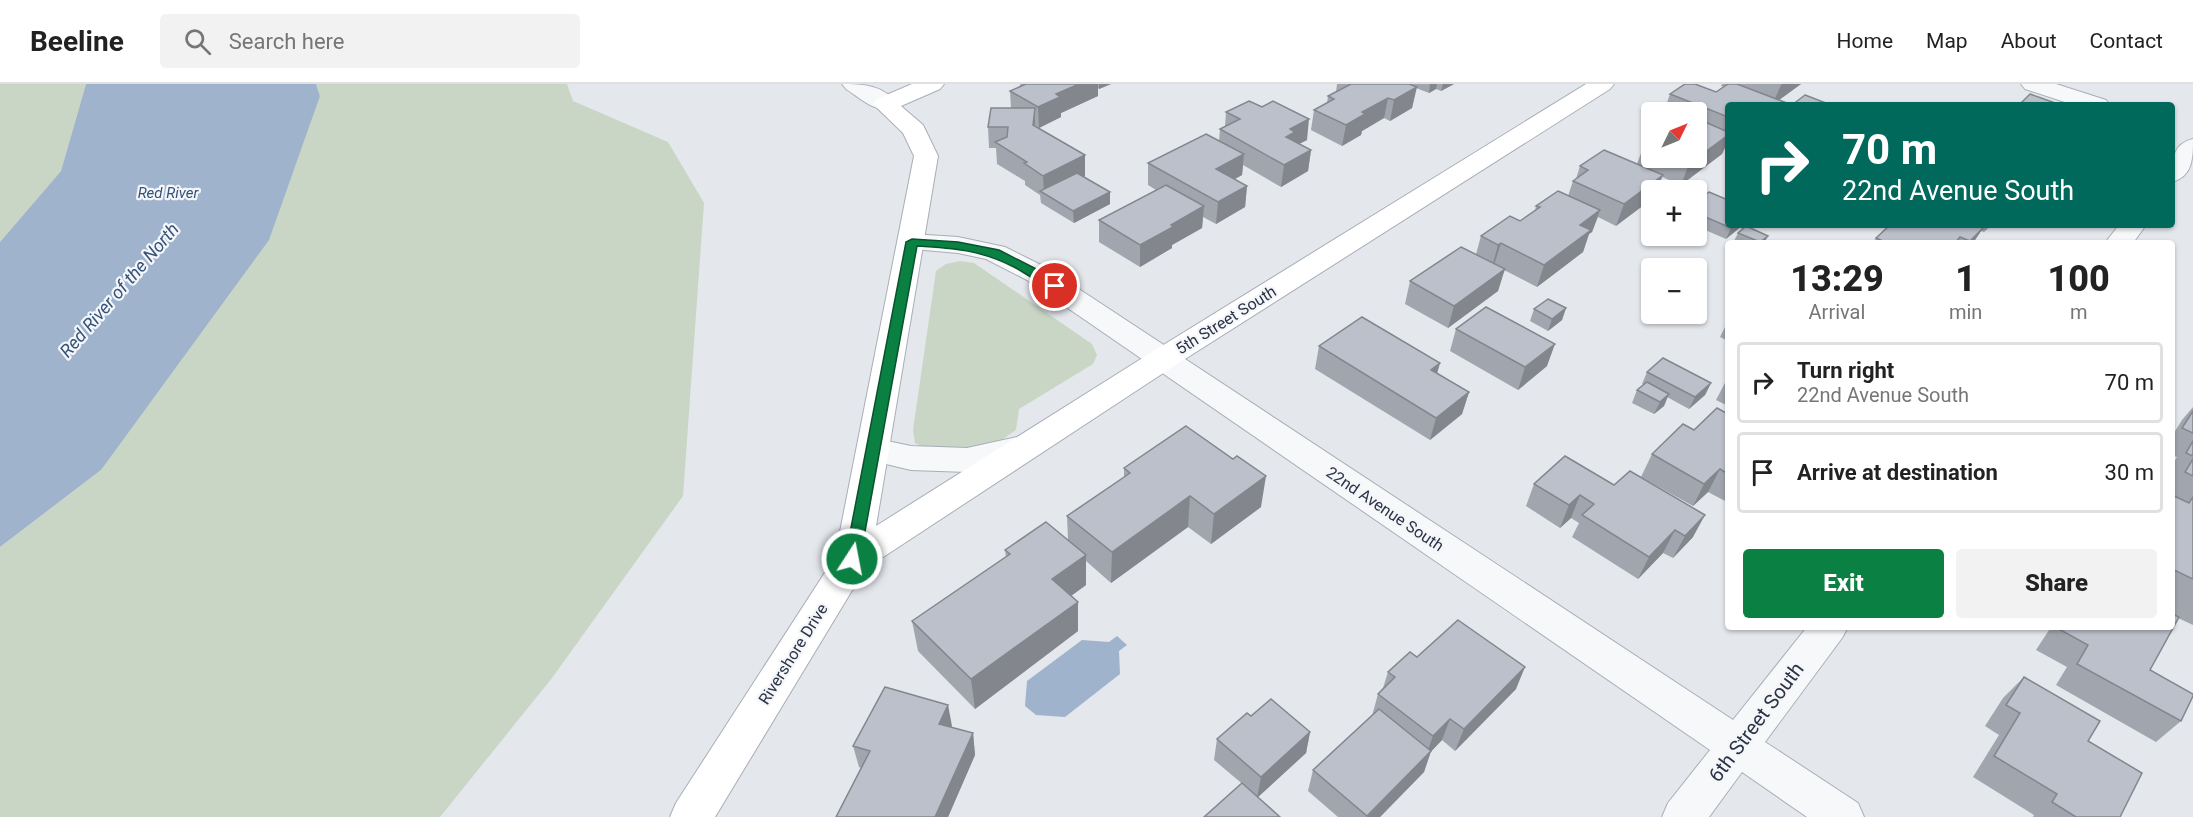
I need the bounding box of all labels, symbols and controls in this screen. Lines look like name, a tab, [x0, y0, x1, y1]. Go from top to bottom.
search box	[160, 14, 580, 68]
text: Beeline	[30, 25, 124, 58]
icon: search	[181, 25, 214, 58]
text: Search here	[229, 29, 345, 54]
text: Home	[1837, 29, 1893, 53]
text: Map	[1926, 29, 1968, 53]
text: About	[2001, 29, 2057, 53]
text: Contact	[2090, 29, 2163, 53]
north arrow	[1641, 102, 1707, 168]
map controls	[1641, 102, 1707, 324]
text: 70 m	[1842, 125, 1937, 174]
icon: right	[1743, 126, 1821, 204]
text: 22nd Avenue South	[1842, 175, 2074, 207]
button: +	[1641, 180, 1707, 246]
water label: Red River	[138, 184, 199, 202]
water label: Red River of the North	[55, 219, 183, 361]
button: −	[1641, 258, 1707, 324]
text: 13:29	[1790, 258, 1884, 300]
text: 1	[1955, 258, 1976, 300]
text: 100	[2048, 258, 2110, 300]
pin	[1029, 260, 1080, 311]
icon: arrive	[1038, 269, 1071, 302]
street label: 5th Street South	[1172, 282, 1280, 358]
text: Arrival	[1809, 300, 1865, 324]
text: min	[1949, 300, 1982, 324]
text: m	[2070, 300, 2087, 324]
text: Turn right	[1797, 358, 1894, 383]
icon: right	[1746, 366, 1779, 399]
text: 70 m	[2105, 370, 2154, 395]
text: 22nd Avenue South	[1797, 383, 1969, 407]
icon: arrive	[1746, 456, 1779, 489]
text: Arrive at destination	[1797, 460, 1998, 485]
text: 30 m	[2105, 460, 2154, 485]
street label: 22nd Avenue South	[1323, 463, 1447, 555]
position arrow	[820, 527, 884, 591]
button: Exit	[1743, 549, 1944, 618]
button: Share	[1956, 549, 2157, 618]
street label: Rivershore Drive	[754, 600, 832, 708]
street label: 6th Street South	[1703, 658, 1809, 786]

